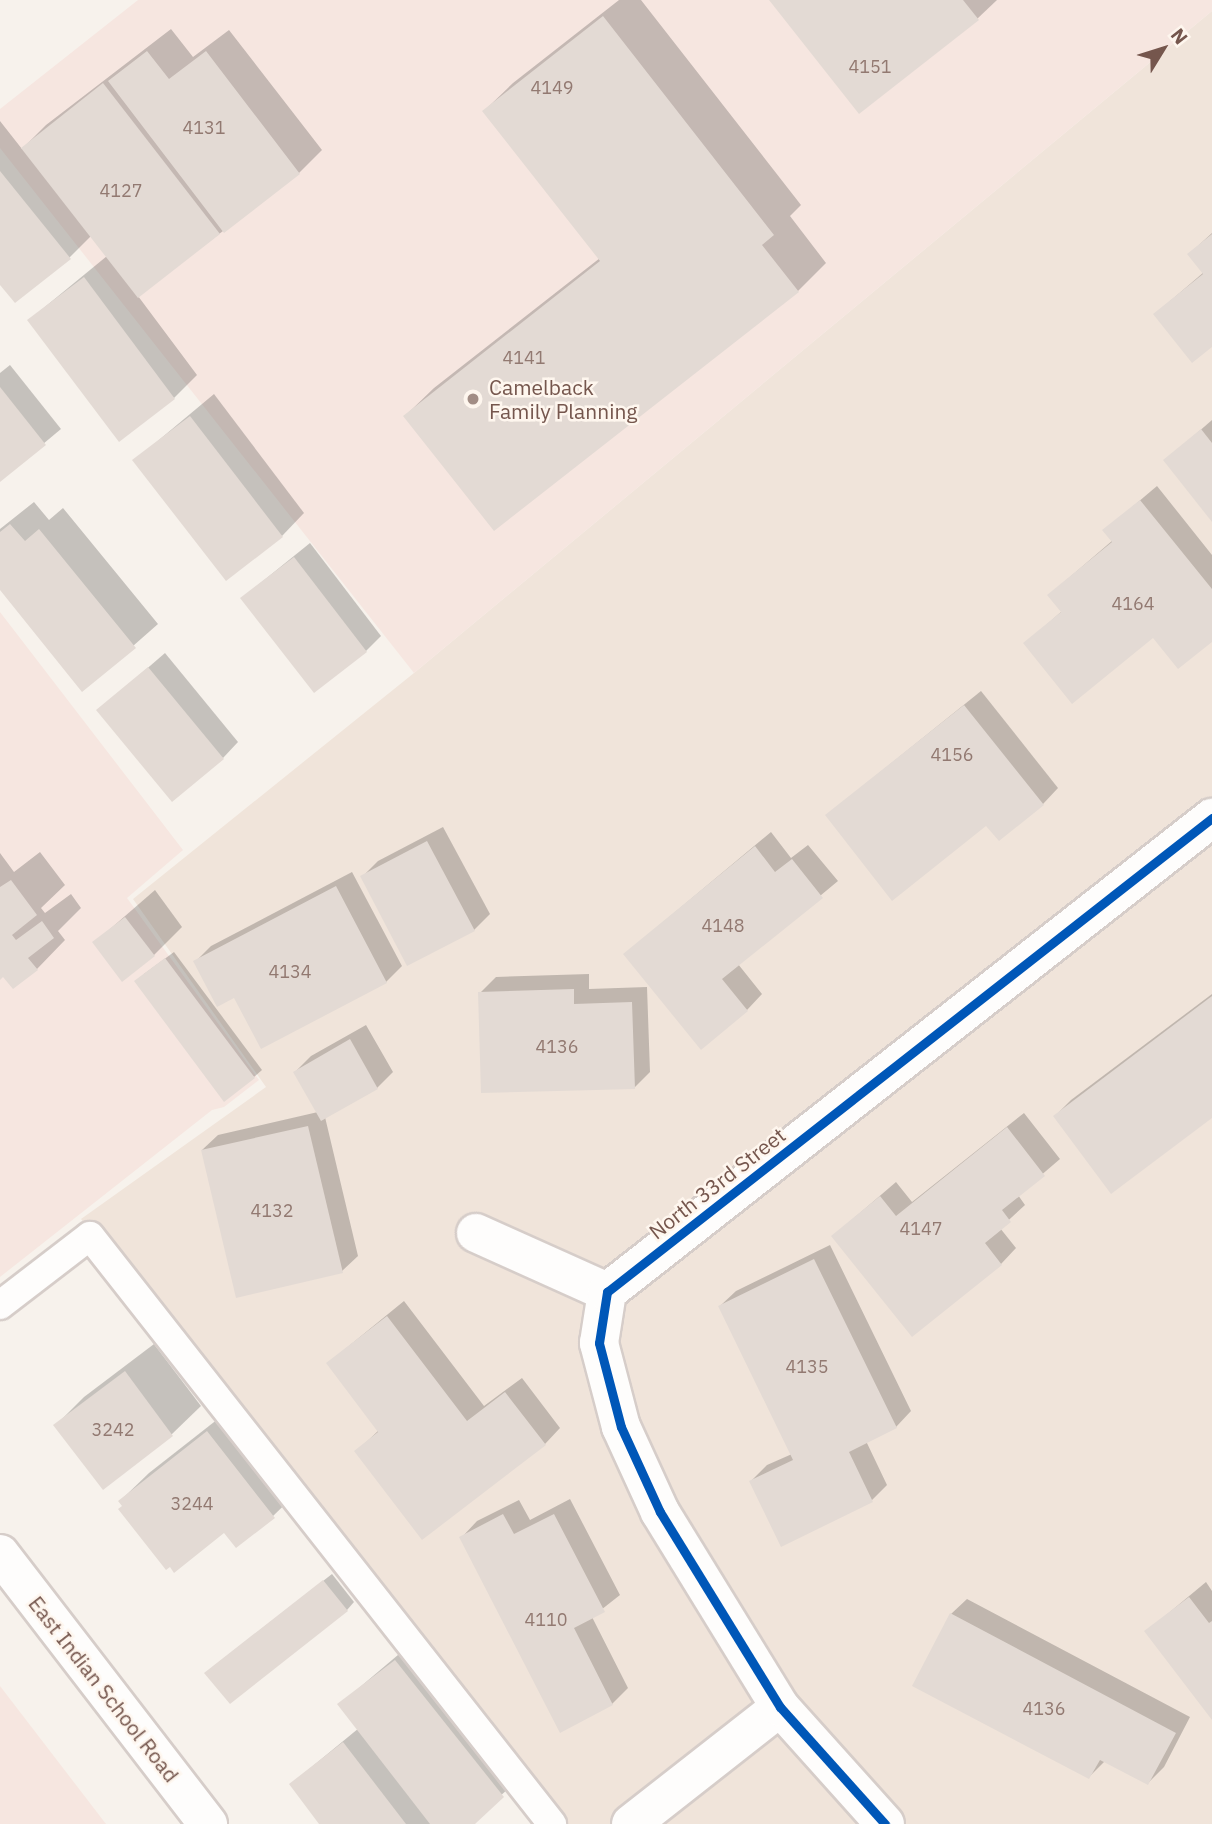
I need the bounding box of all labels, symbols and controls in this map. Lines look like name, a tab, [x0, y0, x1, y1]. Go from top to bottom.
north arrow	[1128, 14, 1198, 84]
text: N	[1166, 23, 1193, 49]
house number: 4151	[848, 56, 892, 78]
house number: 4149	[530, 77, 574, 99]
house number: 4131	[182, 117, 226, 139]
house number: 4127	[99, 180, 143, 202]
house number: 4141	[502, 347, 546, 369]
place label: Camelback Family Planning	[489, 374, 637, 424]
marker: Camelback Family Planning	[463, 389, 483, 409]
house number: 4164	[1111, 593, 1155, 615]
house number: 4156	[930, 744, 974, 766]
house number: 4148	[701, 915, 745, 937]
house number: 4134	[268, 961, 312, 983]
house number: 4136	[535, 1036, 579, 1058]
street label: North 33rd Street	[644, 1122, 790, 1244]
house number: 4132	[250, 1200, 294, 1222]
house number: 4147	[899, 1218, 943, 1240]
house number: 4135	[785, 1356, 829, 1378]
house number: 3242	[91, 1419, 135, 1441]
house number: 3244	[170, 1493, 214, 1515]
street label: East Indian School Road	[24, 1591, 184, 1787]
house number: 4110	[524, 1609, 568, 1631]
house number: 4136	[1022, 1698, 1066, 1720]

